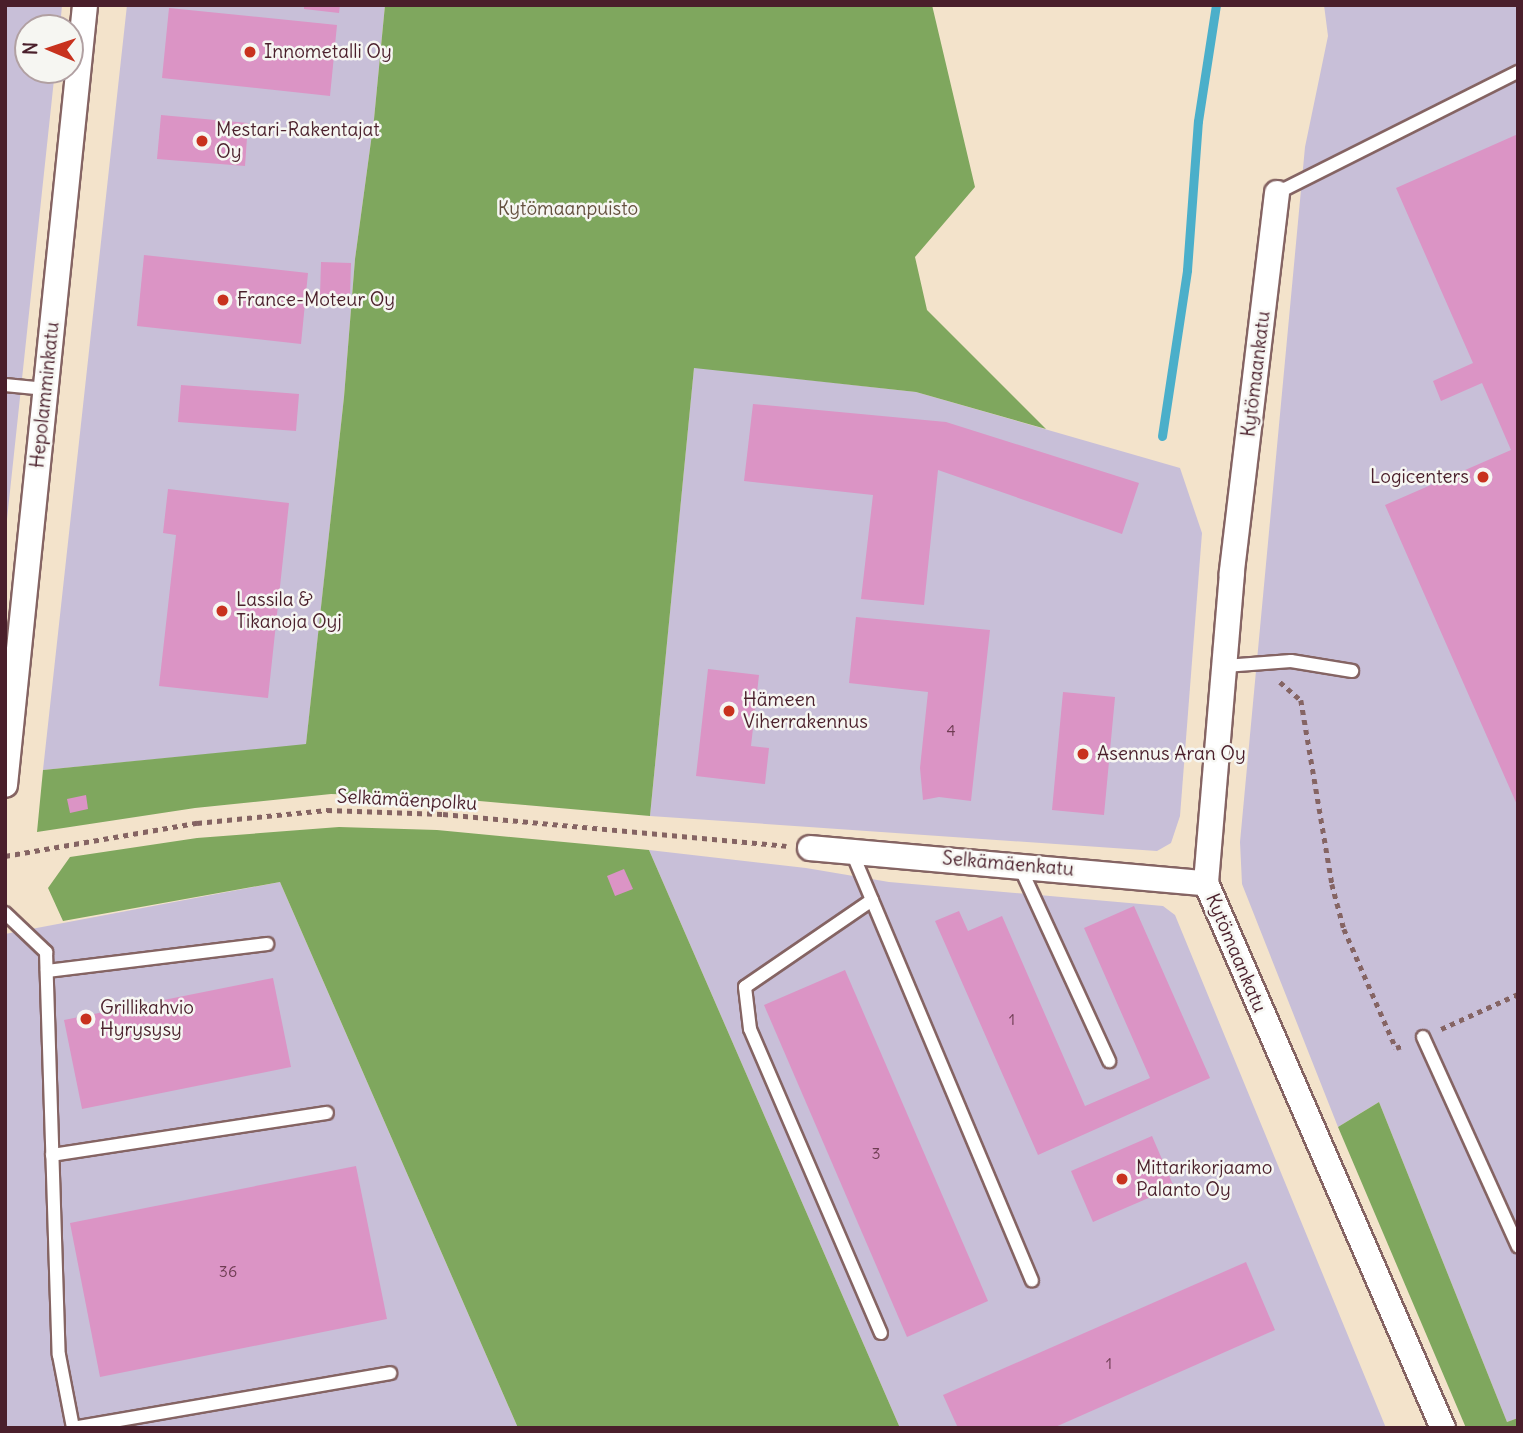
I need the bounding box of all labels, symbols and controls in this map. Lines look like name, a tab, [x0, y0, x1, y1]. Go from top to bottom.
north arrow	[14, 14, 84, 84]
text: N	[18, 41, 42, 55]
place label: Innometalli Oy	[264, 41, 392, 63]
marker: Innometalli Oy	[242, 44, 258, 60]
place label: Mestari-Rakentajat Oy	[216, 119, 380, 163]
marker: Mestari-Rakentajat Oy	[194, 133, 210, 149]
park label: Kytömaanpuisto	[498, 198, 638, 220]
place label: France-Moteur Oy	[237, 289, 395, 311]
marker: France-Moteur Oy	[215, 292, 231, 308]
street label: Kytömaankatu	[1237, 310, 1275, 438]
street label: Hepolamminkatu	[26, 321, 64, 469]
place label: Logicenters	[1370, 466, 1469, 488]
marker: Logicenters	[1475, 469, 1491, 485]
place label: Lassila & Tikanoja Oyj	[236, 589, 342, 633]
marker: Lassila & Tikanoja Oyj	[214, 603, 230, 619]
place label: Hämeen Viherrakennus	[743, 689, 868, 733]
marker: Hämeen Viherrakennus	[721, 703, 737, 719]
house number: 4	[946, 720, 956, 740]
place label: Asennus Aran Oy	[1097, 743, 1246, 765]
marker: Asennus Aran Oy	[1075, 746, 1091, 762]
street label: Selkämäenpolku	[336, 785, 478, 815]
street label: Selkämäenkatu	[941, 847, 1075, 881]
street label: Kytömaankatu	[1201, 890, 1271, 1016]
place label: Grillikahvio Hyrysysy	[100, 997, 194, 1041]
house number: 1	[1009, 1009, 1015, 1029]
marker: Grillikahvio Hyrysysy	[78, 1011, 94, 1027]
house number: 3	[871, 1143, 881, 1163]
place label: Mittarikorjaamo Palanto Oy	[1136, 1157, 1272, 1201]
marker: Mittarikorjaamo Palanto Oy	[1114, 1171, 1130, 1187]
house number: 36	[219, 1261, 237, 1281]
house number: 1	[1106, 1353, 1112, 1373]

